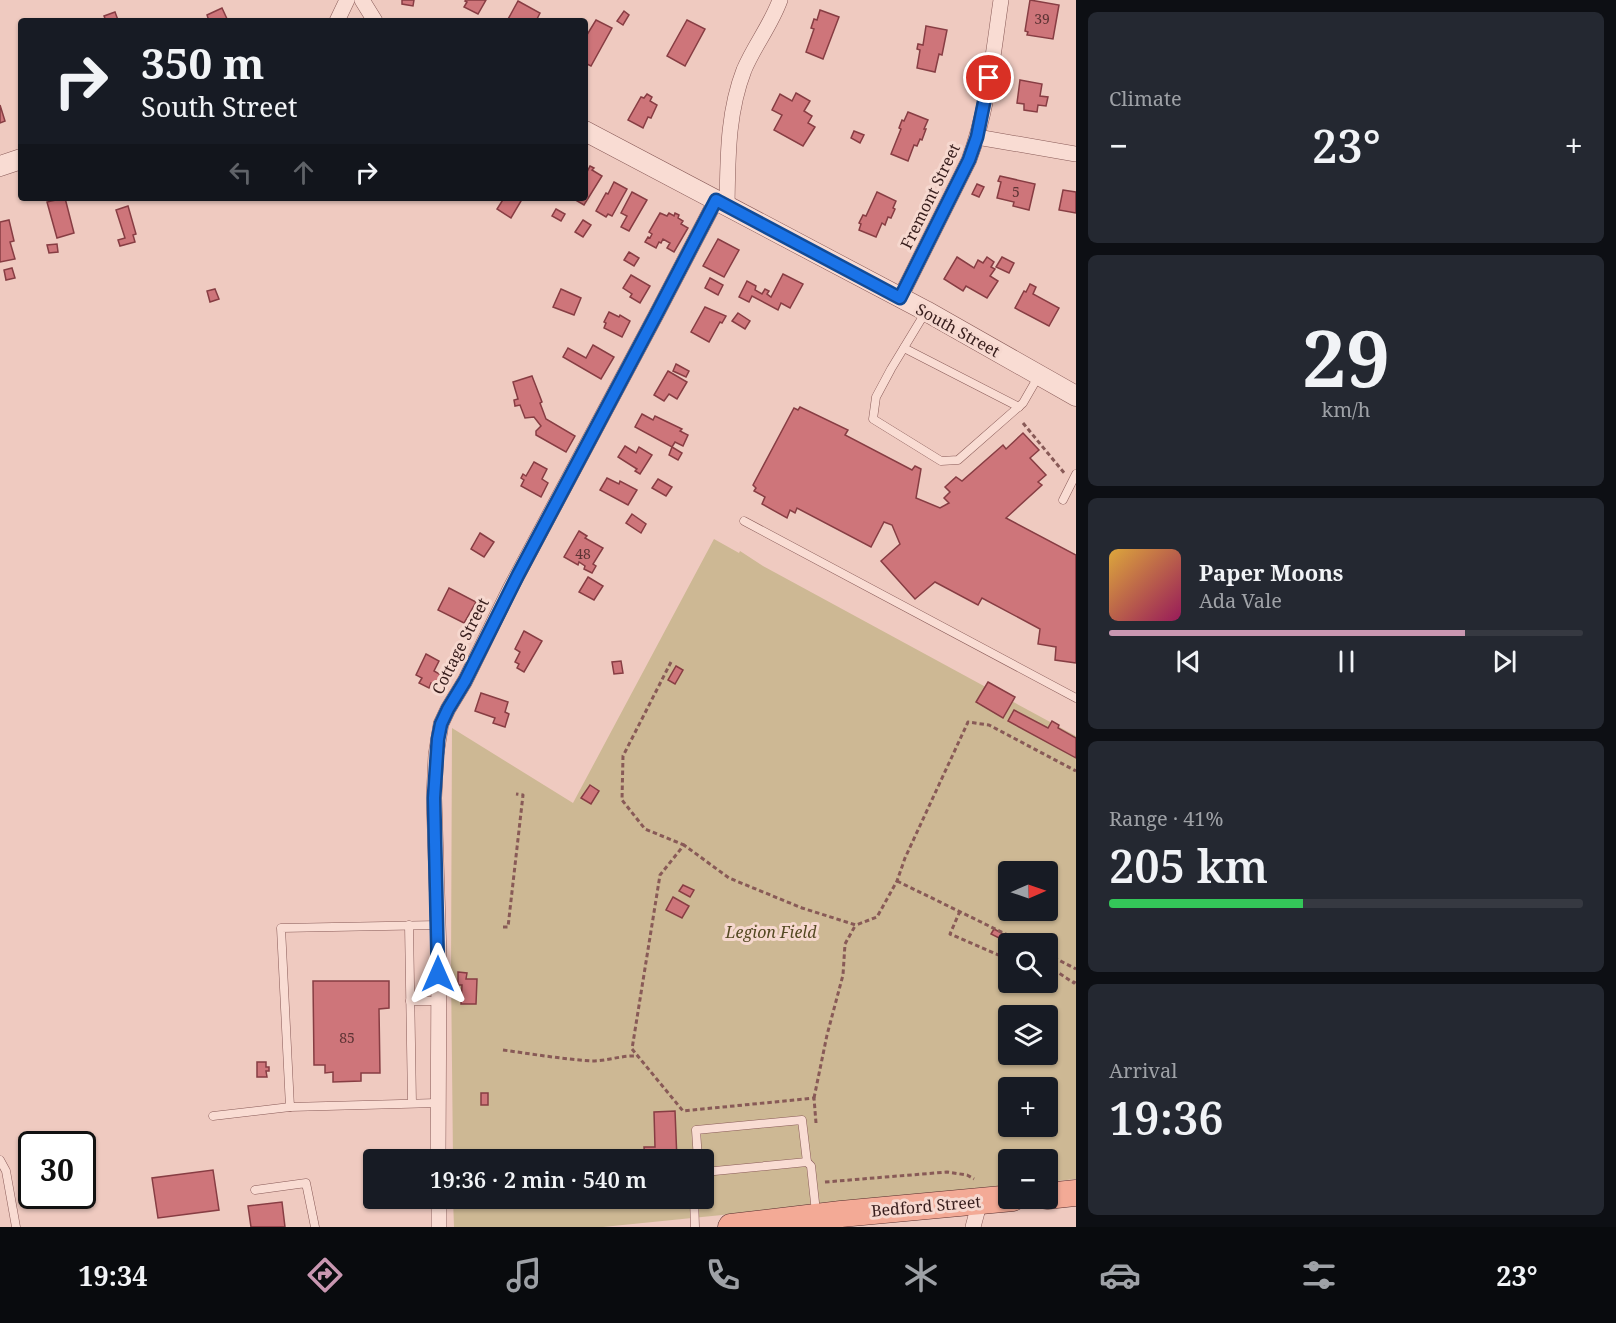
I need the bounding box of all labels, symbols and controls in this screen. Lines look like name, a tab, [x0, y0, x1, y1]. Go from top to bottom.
house number: 39	[1034, 9, 1050, 28]
text: 350 m	[141, 34, 265, 91]
icon: right	[42, 42, 120, 120]
pin	[963, 52, 1014, 103]
icon: arrive	[972, 61, 1005, 94]
text: Climate	[1109, 85, 1182, 112]
text: South Street	[141, 88, 297, 125]
text: 23°	[1312, 115, 1381, 176]
text: −	[1109, 123, 1128, 168]
text: +	[1565, 123, 1583, 168]
street label: Fremont Street	[895, 139, 965, 252]
icon: left	[224, 156, 257, 189]
icon: ahead	[287, 156, 320, 189]
icon: right	[350, 156, 383, 189]
house number: 5	[1012, 182, 1020, 201]
street label: South Street	[912, 298, 1004, 362]
text: 29	[1302, 304, 1390, 410]
text: km/h	[1321, 396, 1371, 423]
house number: 48	[575, 544, 591, 563]
text: Paper Moons	[1199, 557, 1343, 587]
text: Ada Vale	[1199, 587, 1282, 614]
street label: Cottage Street	[426, 594, 494, 698]
icon: previous	[1172, 645, 1205, 678]
icon: pause	[1330, 645, 1363, 678]
icon: next	[1488, 645, 1521, 678]
text: Range · 41%	[1109, 805, 1223, 832]
text: 205 km	[1109, 835, 1268, 896]
north arrow	[998, 861, 1058, 921]
map controls	[998, 861, 1058, 1209]
park label: Legion Field	[725, 921, 817, 943]
button: search	[998, 933, 1058, 993]
position arrow	[406, 942, 470, 1006]
button: layers	[998, 1005, 1058, 1065]
house number: 85	[339, 1028, 355, 1047]
text: Arrival	[1109, 1057, 1177, 1084]
button: +	[998, 1077, 1058, 1137]
text: 19:36	[1109, 1087, 1224, 1148]
speed limit sign: 30	[18, 1131, 96, 1209]
button: −	[998, 1149, 1058, 1209]
text: 19:36 · 2 min · 540 m	[430, 1164, 647, 1194]
street label: Bedford Street	[870, 1190, 982, 1222]
icon: directions	[304, 1254, 346, 1296]
icon: music	[503, 1254, 545, 1296]
icon: phone	[702, 1254, 744, 1296]
icon: climate	[900, 1254, 942, 1296]
icon: car	[1099, 1254, 1141, 1296]
icon: filters	[1298, 1254, 1340, 1296]
text: 19:34	[78, 1257, 148, 1294]
text: 23°	[1496, 1257, 1538, 1294]

